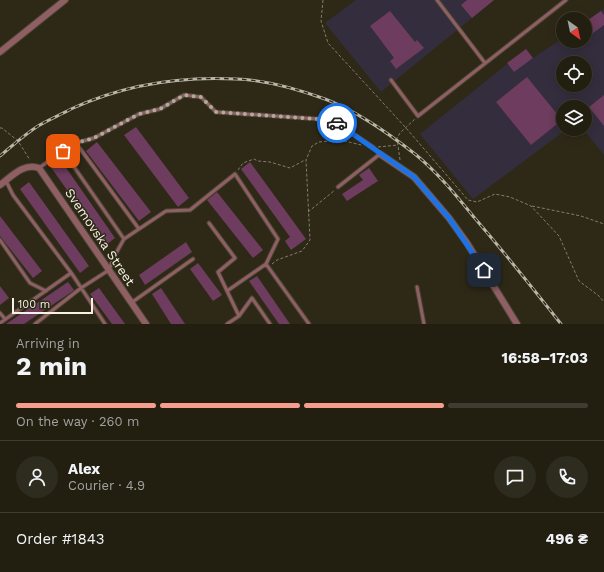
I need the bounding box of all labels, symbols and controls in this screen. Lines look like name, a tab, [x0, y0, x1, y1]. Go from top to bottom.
north arrow	[556, 12, 592, 48]
map controls	[556, 12, 592, 136]
button: locate	[556, 56, 592, 92]
button: layers	[556, 100, 592, 136]
courier	[317, 103, 357, 143]
icon: car	[326, 112, 348, 134]
pin	[46, 134, 80, 168]
icon: bag	[52, 140, 74, 162]
street label: Svemovska Street	[62, 186, 138, 289]
pin	[467, 253, 501, 287]
icon: home	[473, 259, 495, 281]
scale bar	[12, 296, 93, 315]
text: 100 m	[18, 298, 50, 311]
text: Arriving in	[16, 336, 80, 351]
text: 16:58–17:03	[502, 349, 588, 367]
text: 2 min	[16, 351, 87, 381]
text: On the way · 260 m	[16, 414, 139, 429]
button: person	[16, 456, 58, 498]
button: chat	[494, 456, 536, 498]
button: phone	[546, 456, 588, 498]
text: Alex	[68, 460, 100, 478]
text: Courier · 4.9	[68, 478, 145, 493]
text: Order #1843	[16, 530, 105, 548]
text: 496 ₴	[546, 530, 588, 548]

